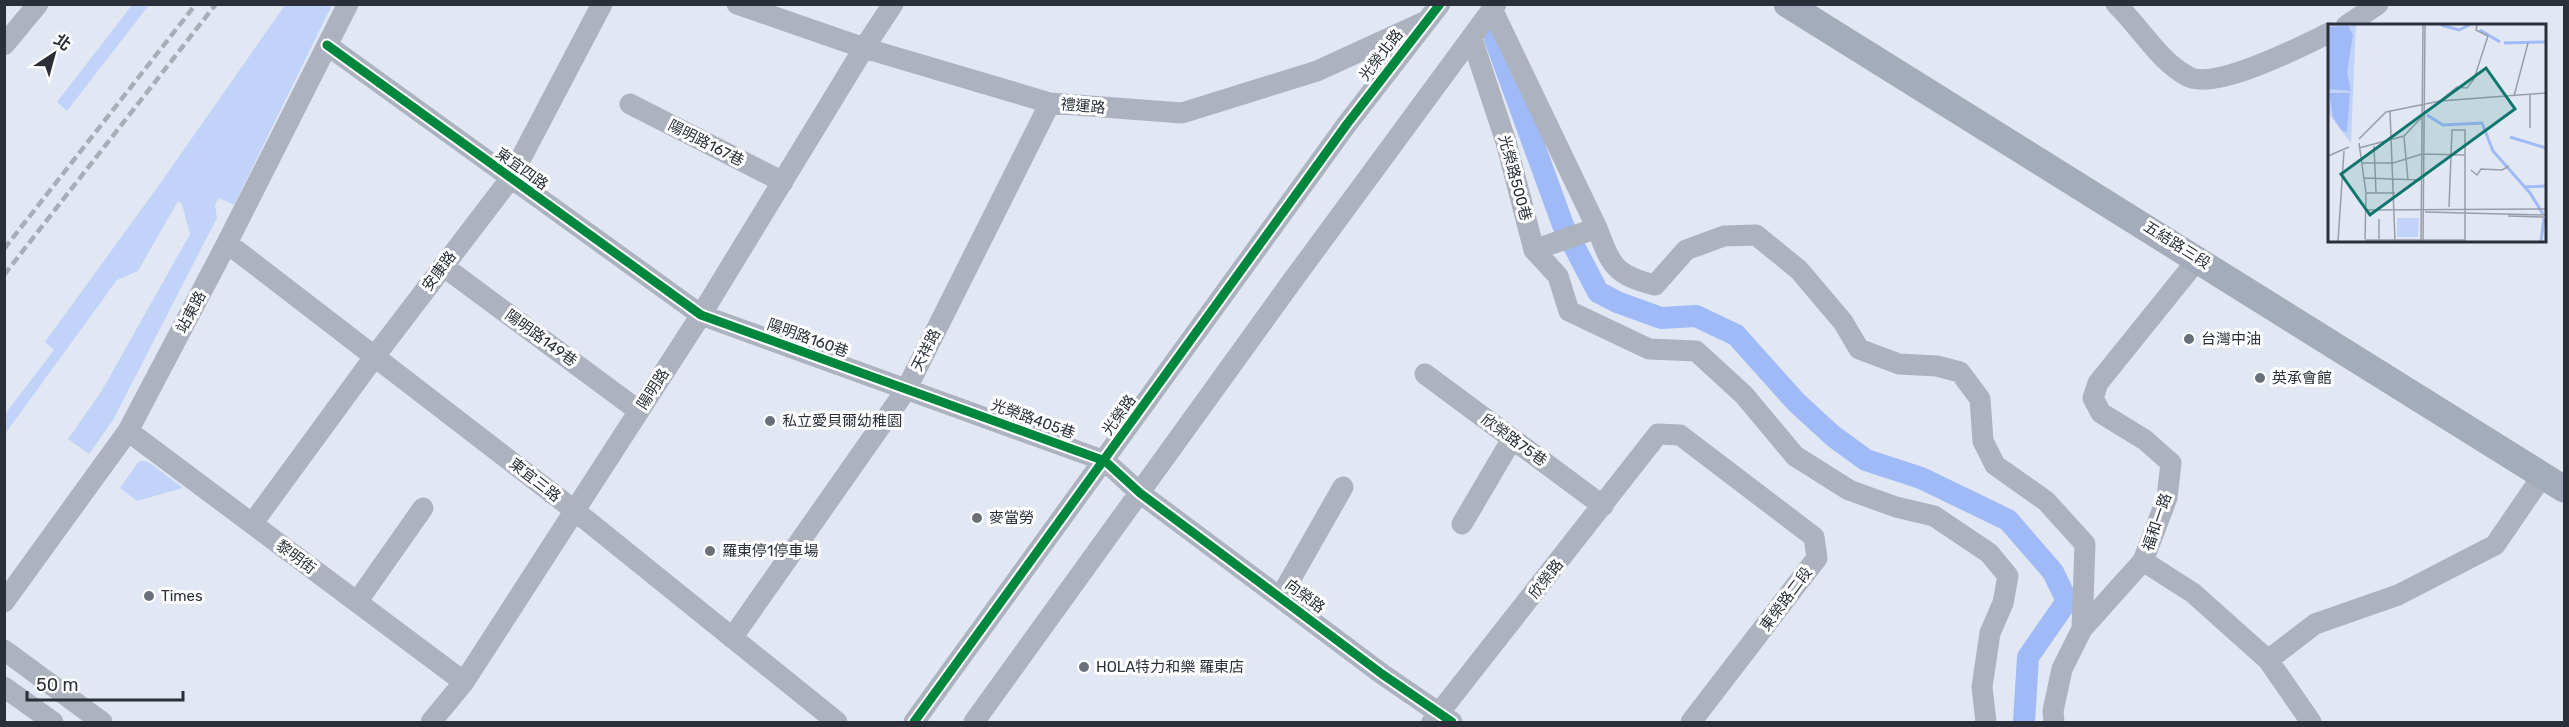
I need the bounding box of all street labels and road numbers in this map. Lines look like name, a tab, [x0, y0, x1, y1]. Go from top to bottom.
street label: 光榮北路	[1355, 26, 1407, 84]
street label: 禮運路	[1060, 95, 1106, 117]
street label: 陽明路167巷	[665, 116, 747, 170]
street label: 光榮路500巷	[1495, 133, 1535, 223]
street label: 東宜四路	[492, 144, 552, 194]
street label: 五結路三段	[2140, 217, 2214, 273]
street label: 安康路	[418, 248, 460, 294]
street label: 站東路	[172, 288, 210, 336]
street label: 陽明路149巷	[502, 306, 580, 370]
street label: 陽明路160巷	[765, 315, 851, 361]
street label: 天祥路	[908, 326, 944, 374]
street label: 陽明路	[633, 365, 673, 413]
street label: 光榮路	[1098, 392, 1140, 438]
street label: 光榮路405巷	[989, 396, 1077, 442]
street label: 欣榮路75巷	[1478, 410, 1550, 470]
street label: 東宜三路	[506, 454, 564, 506]
street label: 福和一路	[2139, 491, 2175, 553]
street label: 黎明街	[273, 536, 319, 578]
street label: 欣榮路	[1525, 556, 1567, 602]
street label: 東榮路二段	[1756, 564, 1816, 634]
street label: 向榮路	[1282, 575, 1328, 617]

